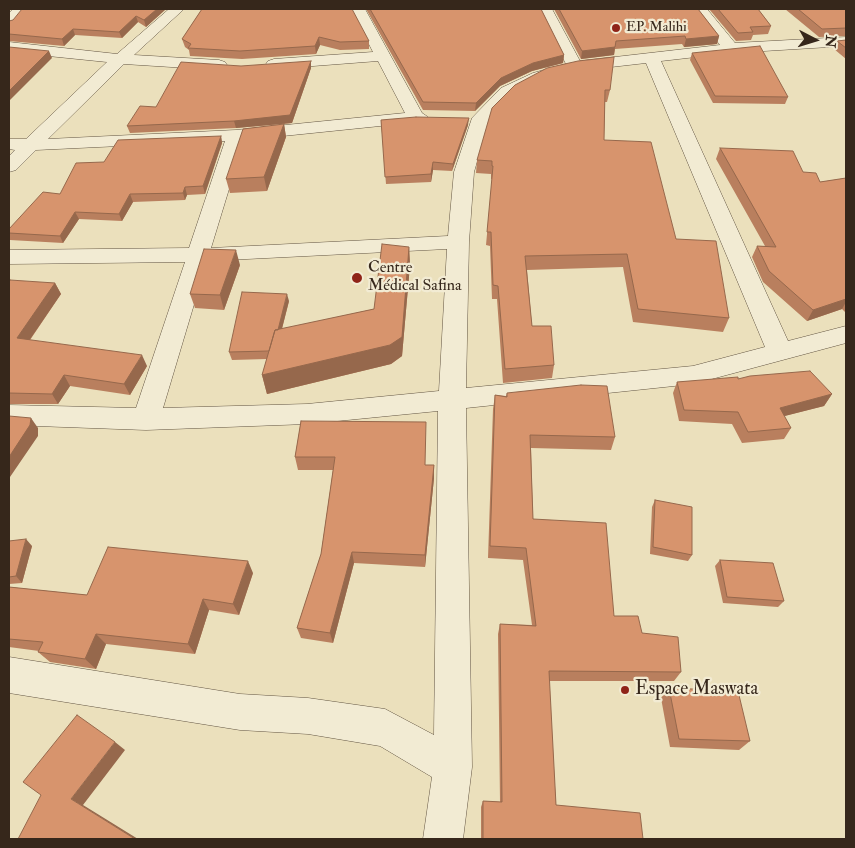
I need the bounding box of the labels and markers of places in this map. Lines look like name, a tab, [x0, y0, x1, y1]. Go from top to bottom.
place label: EP. Malihi	[626, 20, 687, 36]
marker: EP. Malihi	[610, 22, 622, 34]
place label: Centre Médical Safina	[368, 259, 462, 297]
marker: Centre Médical Safina	[350, 271, 364, 285]
place label: Espace Maswata	[635, 679, 758, 701]
marker: Espace Maswata	[619, 684, 631, 696]

